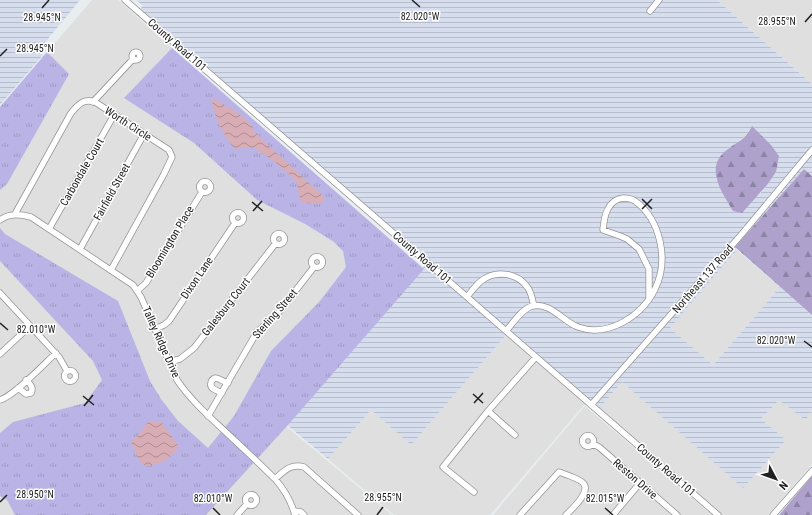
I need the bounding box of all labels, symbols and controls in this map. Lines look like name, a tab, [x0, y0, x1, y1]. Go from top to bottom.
text: 82.020°W	[401, 11, 440, 22]
text: 28.945°N	[23, 12, 61, 23]
street label: County Road 101	[145, 16, 209, 74]
text: 28.955°N	[758, 16, 796, 27]
text: 28.945°N	[16, 43, 54, 54]
street label: Worth Circle	[102, 104, 154, 144]
street label: Carbondale Court	[57, 136, 107, 208]
street label: Fairfield Street	[91, 161, 133, 223]
street label: Bloomington Place	[143, 204, 197, 280]
street label: County Road 101	[390, 229, 454, 287]
street label: Northeast 137 Road	[670, 242, 736, 316]
street label: Dixon Lane	[178, 255, 216, 301]
street label: Galesburg Court	[199, 275, 253, 339]
street label: Sterling Street	[250, 286, 300, 342]
street label: Talley Ridge Drive	[140, 304, 182, 380]
text: 82.010°W	[17, 324, 56, 335]
text: 82.020°W	[757, 335, 796, 346]
street label: County Road 101	[634, 441, 698, 499]
street label: Reston Drive	[610, 456, 660, 502]
north arrow	[756, 459, 796, 499]
text: N	[776, 478, 790, 492]
text: 28.950°N	[16, 489, 54, 500]
text: 28.955°N	[364, 492, 402, 503]
text: 82.010°W	[194, 493, 233, 504]
text: 82.015°W	[586, 493, 625, 504]

